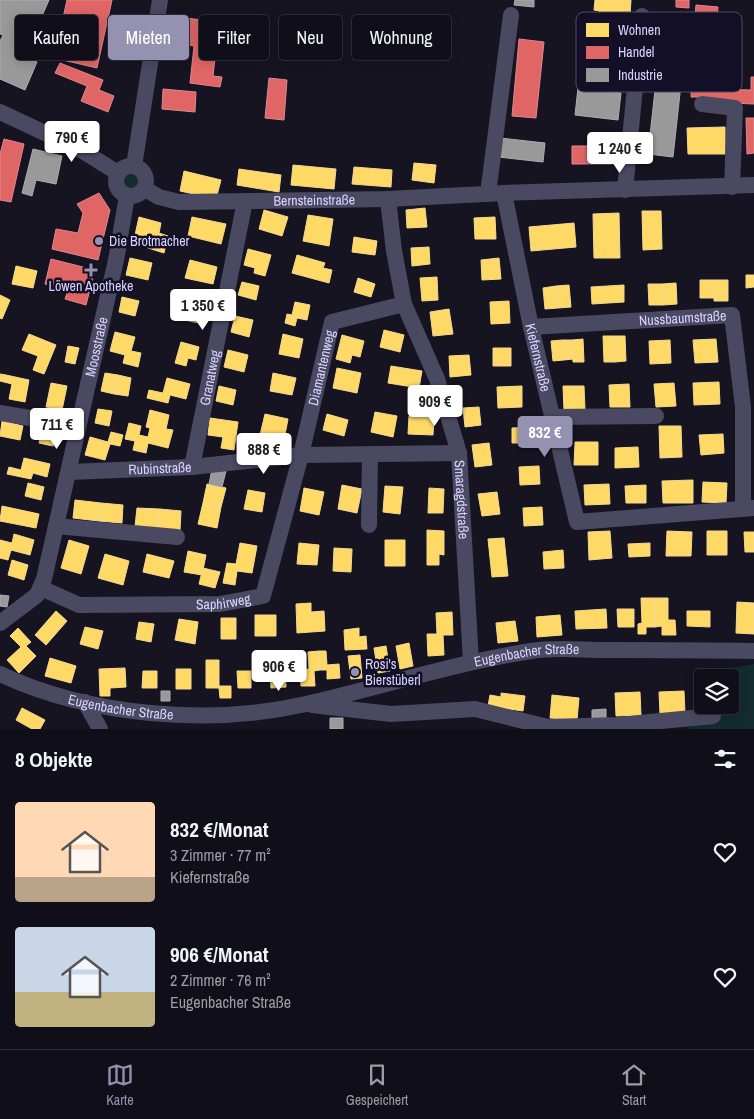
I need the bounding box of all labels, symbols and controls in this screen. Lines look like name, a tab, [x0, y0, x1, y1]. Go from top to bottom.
legend	[576, 12, 742, 92]
chip: Kaufen	[15, 15, 98, 60]
chip: Mieten	[108, 15, 189, 60]
chip: Filter	[199, 15, 269, 60]
chip: Neu	[279, 15, 342, 60]
chip: Wohnung	[352, 15, 451, 60]
text: Wohnen	[618, 21, 661, 39]
text: Handel	[618, 43, 654, 61]
text: Industrie	[618, 66, 663, 84]
pin: 790 €	[37, 120, 107, 163]
text: 790 €	[56, 126, 88, 148]
pin: 1 240 €	[574, 132, 666, 174]
text: 1 240 €	[598, 137, 642, 159]
street label: Bernsteinstraße	[273, 190, 355, 210]
place label: Die Brotmacher	[109, 232, 190, 250]
marker: Die Brotmacher	[93, 235, 105, 247]
marker: Löwen Apotheke	[85, 264, 97, 276]
place label: Löwen Apotheke	[49, 277, 133, 295]
pin: 1 350 €	[157, 288, 249, 331]
text: 1 350 €	[181, 294, 225, 316]
street label: Nussbaumstraße	[639, 306, 727, 330]
street label: Moosstraße	[81, 315, 112, 378]
street label: Kiefernstraße	[521, 322, 555, 393]
street label: Diamantenweg	[304, 327, 339, 407]
street label: Granatweg	[195, 348, 224, 407]
pin: 909 €	[400, 384, 470, 427]
text: 909 €	[419, 390, 451, 412]
pin: 711 €	[22, 408, 92, 450]
text: 711 €	[41, 413, 73, 435]
pin: 832 €	[510, 416, 580, 458]
text: 832 €	[529, 421, 561, 443]
pin: 888 €	[229, 432, 299, 475]
text: 888 €	[248, 438, 280, 460]
street label: Rubinstraße	[128, 458, 192, 479]
street label: Smaragdstraße	[450, 459, 473, 540]
street label: Saphirweg	[196, 589, 253, 613]
street label: Eugenbacher Straße	[472, 640, 580, 671]
pin: 906 €	[244, 650, 314, 692]
text: 906 €	[263, 655, 295, 677]
place label: Rosi's Bierstüberl	[365, 655, 421, 689]
marker: Rosi's Bierstüberl	[349, 666, 361, 678]
map controls	[694, 669, 739, 714]
button: layers	[694, 669, 739, 714]
street label: Eugenbacher Straße	[66, 690, 174, 724]
text: 8 Objekte	[15, 745, 93, 774]
icon: filters	[711, 745, 739, 773]
text: 832 €/Monat	[170, 815, 269, 844]
icon: home	[55, 822, 115, 882]
icon: heart	[711, 838, 739, 866]
text: 3 Zimmer · 77 m²	[170, 844, 271, 866]
text: Kiefernstraße	[170, 866, 250, 888]
text: 906 €/Monat	[170, 940, 269, 969]
icon: home	[55, 947, 115, 1007]
icon: heart	[711, 963, 739, 991]
text: 2 Zimmer · 76 m²	[170, 969, 271, 991]
text: Eugenbacher Straße	[170, 991, 291, 1013]
tab: Karte	[106, 1061, 134, 1109]
tab: Gespeichert	[346, 1061, 408, 1109]
tab: Start	[620, 1061, 648, 1109]

